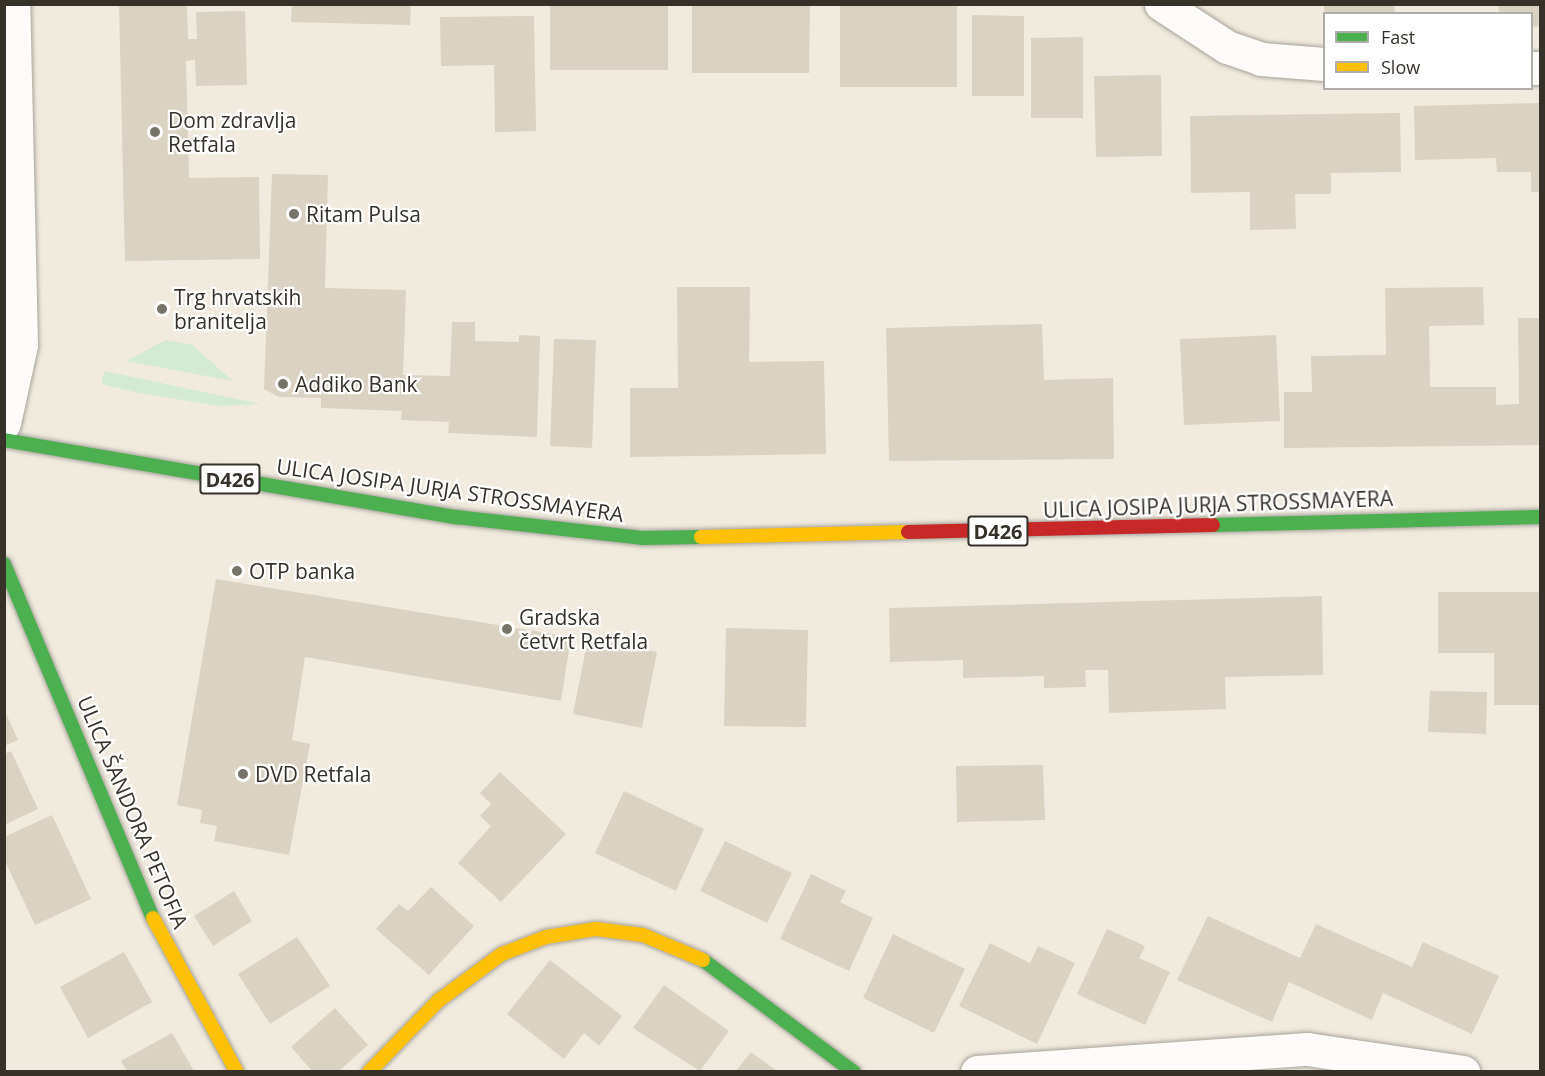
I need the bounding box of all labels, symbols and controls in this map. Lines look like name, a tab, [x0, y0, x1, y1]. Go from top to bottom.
legend	[1323, 12, 1533, 90]
text: Fast	[1381, 25, 1415, 49]
text: Slow	[1381, 55, 1420, 79]
place label: Dom zdravlja Retfala	[168, 107, 296, 157]
marker: Dom zdravlja Retfala	[146, 123, 164, 141]
place label: Ritam Pulsa	[306, 201, 421, 227]
marker: Ritam Pulsa	[287, 207, 301, 221]
place label: Trg hrvatskih branitelja	[174, 284, 301, 334]
marker: Trg hrvatskih branitelja	[155, 302, 169, 316]
place label: Addiko Bank	[295, 371, 418, 397]
marker: Addiko Bank	[276, 377, 290, 391]
street label: ULICA JOSIPA JURJA STROSSMAYERA	[275, 453, 625, 527]
road number: D426	[198, 462, 262, 496]
street label: ULICA JOSIPA JURJA STROSSMAYERA	[1043, 485, 1393, 523]
road number: D426	[966, 514, 1030, 548]
place label: OTP banka	[249, 558, 355, 584]
marker: OTP banka	[230, 564, 244, 578]
place label: Gradska četvrt Retfala	[519, 604, 648, 654]
marker: Gradska četvrt Retfala	[500, 622, 514, 636]
street label: ULICA ŠANDORA PETOFIA	[73, 692, 193, 932]
place label: DVD Retfala	[255, 761, 371, 787]
marker: DVD Retfala	[236, 767, 250, 781]

